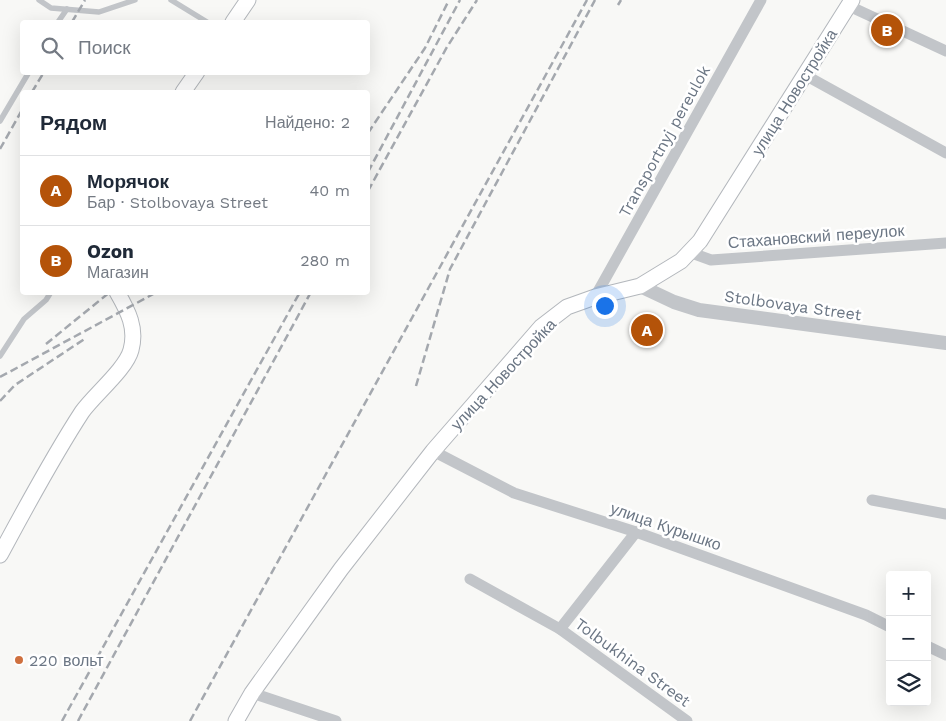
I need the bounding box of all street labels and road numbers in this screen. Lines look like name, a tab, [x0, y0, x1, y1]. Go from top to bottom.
street label: улица Новостройка	[748, 25, 841, 159]
street label: Transportnyj pereulok	[615, 62, 714, 220]
street label: Стахановский переулок	[727, 221, 906, 252]
street label: Stolbovaya Street	[723, 286, 863, 325]
street label: улица Новостройка	[447, 315, 560, 434]
street label: улица Курышко	[608, 499, 724, 554]
street label: Tolbukhina Street	[571, 614, 694, 711]

